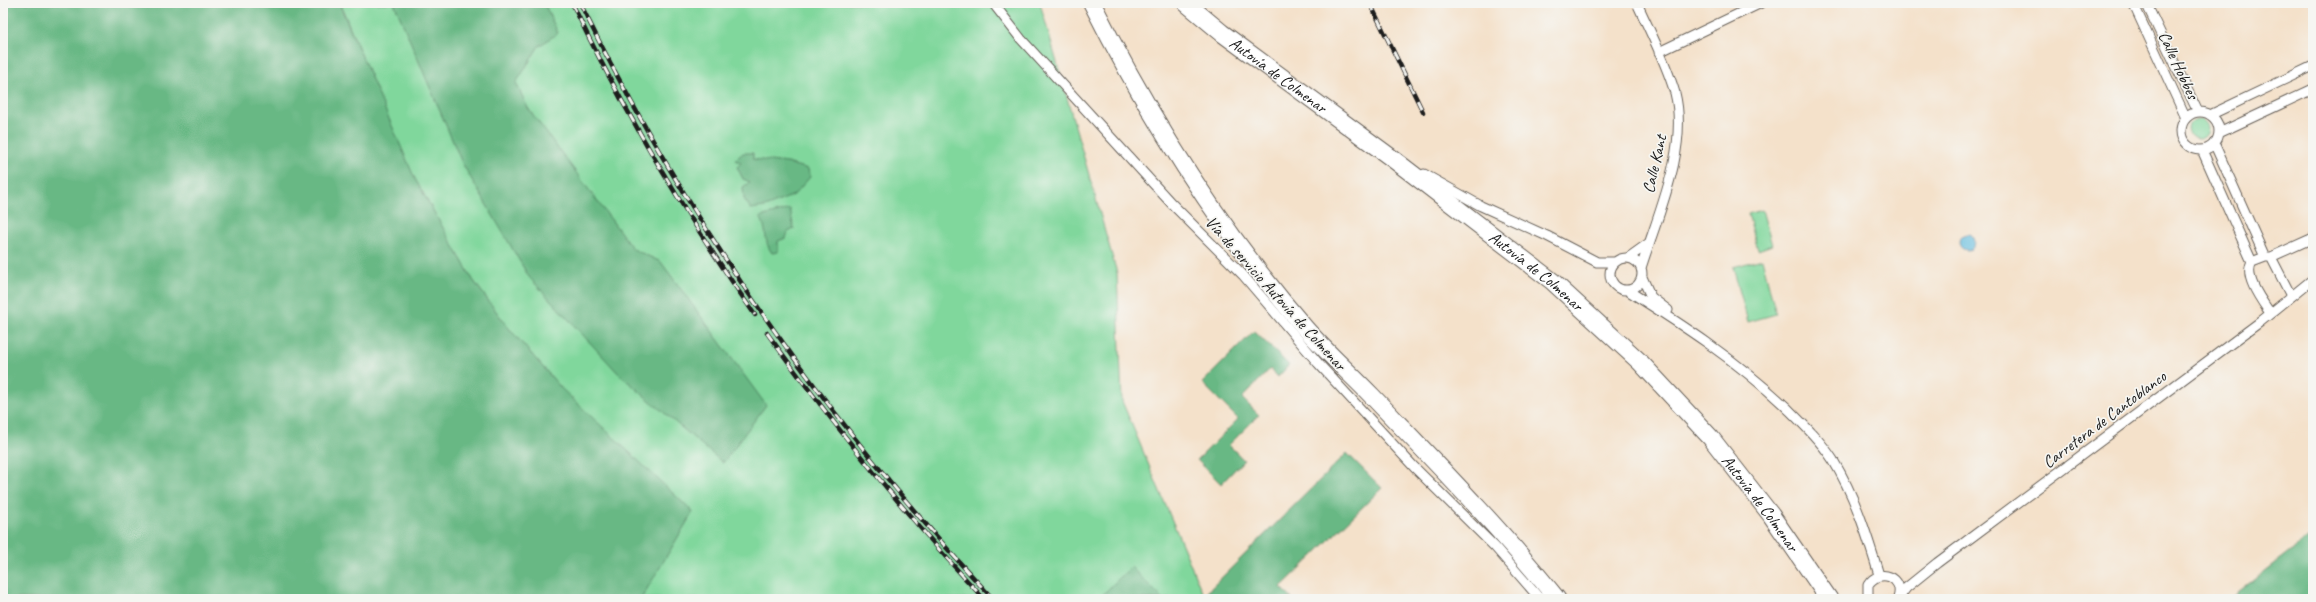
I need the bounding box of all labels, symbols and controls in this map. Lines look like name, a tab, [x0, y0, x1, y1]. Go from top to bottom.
street label: Calle Hobbes	[2154, 28, 2204, 104]
street label: Autovía de Colmenar	[1225, 32, 1332, 119]
street label: Calle Kant	[1638, 131, 1672, 195]
street label: Vía de servicio Autovía de Colmenar	[1201, 212, 1352, 376]
street label: Autovía de Colmenar	[1485, 226, 1589, 317]
street label: Carretera de Cantoblanco	[2038, 366, 2171, 473]
street label: Autovía de Colmenar	[1717, 451, 1804, 557]

